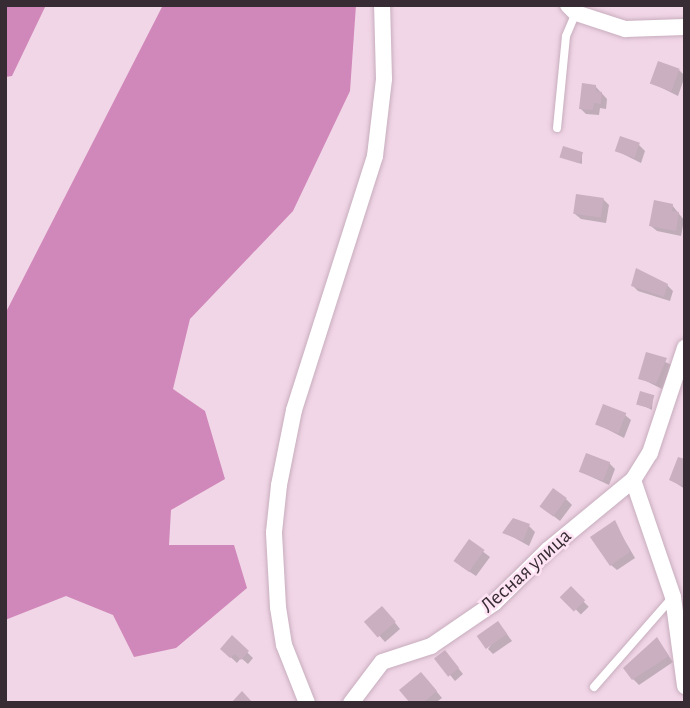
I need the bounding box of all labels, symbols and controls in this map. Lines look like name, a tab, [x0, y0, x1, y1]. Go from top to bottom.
street label: Лесная улица	[475, 524, 577, 618]

